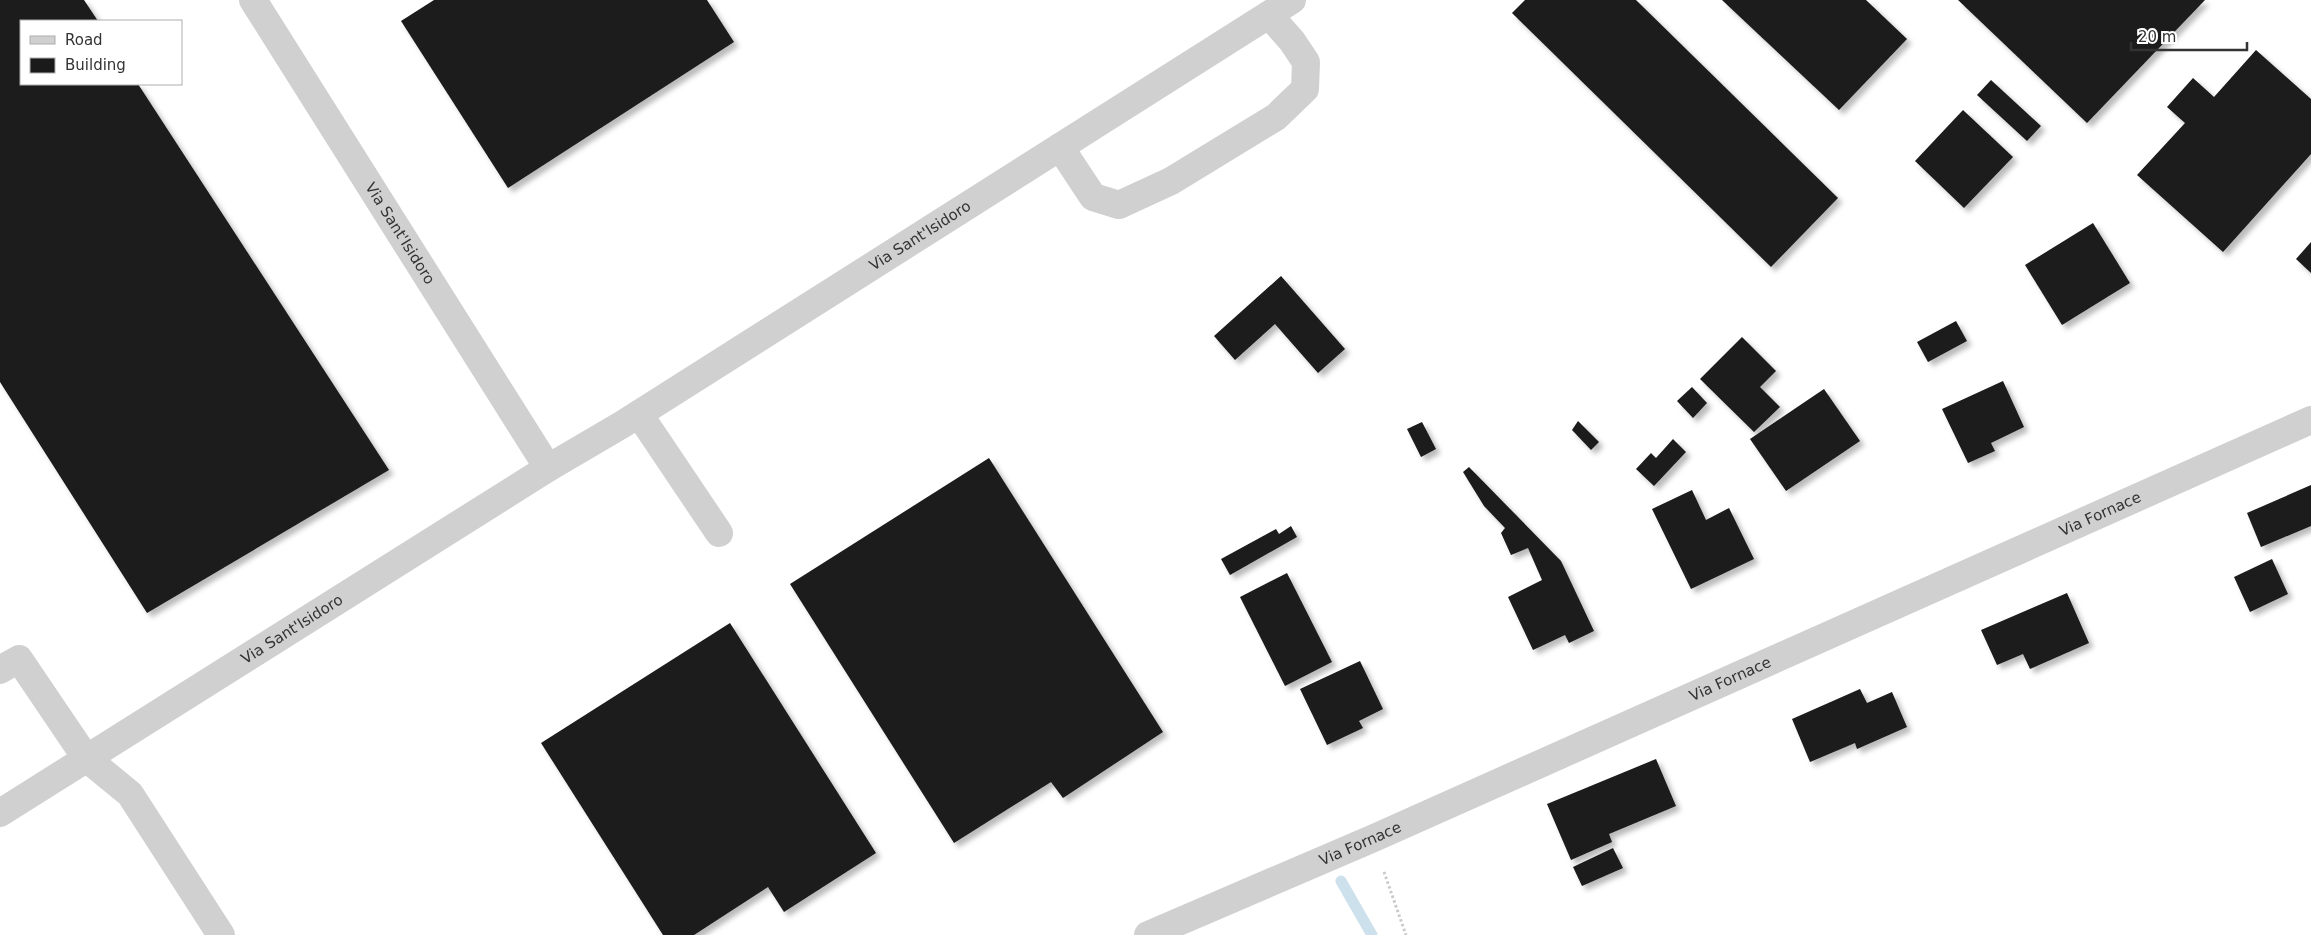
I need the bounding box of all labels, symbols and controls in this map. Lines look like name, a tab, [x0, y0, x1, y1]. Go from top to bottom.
legend	[20, 20, 182, 85]
scale bar	[2131, 20, 2247, 52]
text: 20 m	[2138, 28, 2176, 46]
text: Road	[65, 31, 103, 49]
text: Building	[65, 56, 126, 74]
street label: Via Sant'Isidoro	[361, 179, 439, 288]
street label: Via Sant'Isidoro	[866, 197, 974, 274]
street label: Via Fornace	[2056, 488, 2144, 540]
street label: Via Sant'Isidoro	[238, 591, 346, 668]
street label: Via Fornace	[1687, 653, 1774, 705]
street label: Via Fornace	[1317, 818, 1404, 869]

